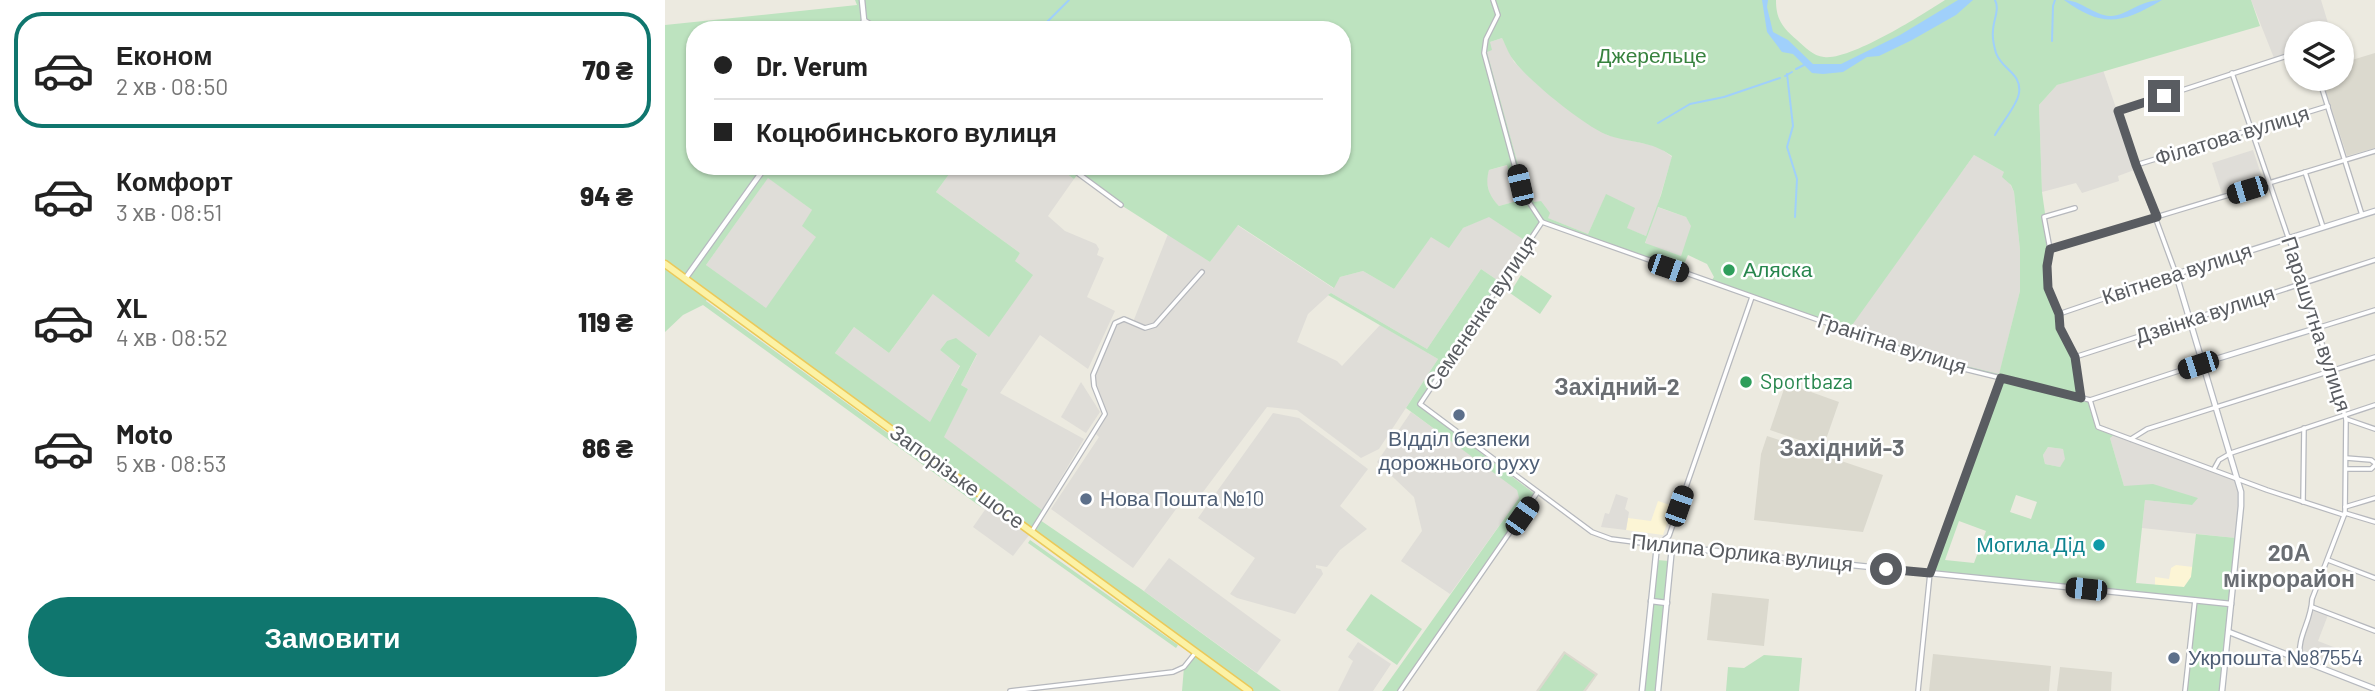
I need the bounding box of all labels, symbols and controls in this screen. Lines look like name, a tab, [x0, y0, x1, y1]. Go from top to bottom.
map controls	[2284, 21, 2354, 91]
button: layers	[2284, 21, 2354, 91]
icon: car	[32, 39, 95, 102]
text: Економ	[116, 39, 212, 70]
park label: Джерельце	[1597, 42, 1707, 67]
text: Dr. Verum	[756, 50, 868, 81]
text: 70 ₴	[583, 54, 633, 85]
text: 2 хв · 08:50	[116, 72, 228, 100]
route end	[2148, 80, 2180, 112]
street label: Філатова вулиця	[2151, 99, 2312, 170]
text: Коцюбинського вулиця	[756, 116, 1057, 147]
car	[1506, 162, 1535, 208]
icon: car	[32, 165, 95, 228]
text: Комфорт	[116, 165, 233, 196]
car	[2224, 174, 2271, 206]
text: 94 ₴	[580, 180, 633, 211]
text: 3 хв · 08:51	[116, 198, 222, 226]
street label: Семененка вулиця	[1419, 230, 1541, 394]
street label: Парашутна вулиця	[2277, 233, 2358, 414]
street label: Квітнева вулиця	[2099, 237, 2255, 309]
car	[1645, 251, 1692, 285]
place label: Аляска	[1743, 256, 1813, 281]
marker: Аляска	[1721, 262, 1737, 278]
street label: Дзвінка вулиця	[2131, 279, 2278, 348]
icon: car	[32, 291, 95, 354]
text: XL	[116, 292, 147, 323]
text: 119 ₴	[578, 306, 633, 337]
street label: Гранітна вулиця	[1815, 307, 1970, 378]
text: 4 хв · 08:52	[116, 323, 228, 351]
car	[2175, 349, 2222, 381]
place label: Sportbaza	[1760, 368, 1853, 393]
district label: Західний-2	[1554, 372, 1680, 400]
marker: Sportbaza	[1738, 374, 1754, 390]
marker: ВІдділ безпеки дорожнього руху	[1451, 407, 1467, 423]
icon: car	[32, 417, 95, 480]
text: Moto	[116, 418, 173, 449]
street label: Запорізьке шосе	[886, 419, 1030, 533]
place label: ВІдділ безпеки дорожнього руху	[1378, 425, 1540, 474]
text: 86 ₴	[582, 432, 633, 463]
district label: Західний-3	[1780, 433, 1904, 461]
text: 5 хв · 08:53	[116, 449, 227, 477]
car	[1663, 483, 1696, 529]
place label: Нова Пошта №10	[1100, 485, 1264, 510]
marker: Нова Пошта №10	[1078, 491, 1094, 507]
car	[1502, 493, 1543, 539]
street label: Пилипа Орлика вулиця	[1630, 527, 1854, 576]
place label: Могила Дiд	[1976, 531, 2085, 556]
marker: Могила Дiд	[2091, 537, 2107, 553]
district label: 20А мікрорайон	[2223, 538, 2355, 592]
route start	[1870, 553, 1902, 585]
car	[2065, 576, 2108, 602]
button: Замовити	[28, 597, 637, 677]
place label: Укрпошта №87554	[2188, 644, 2363, 669]
marker: Укрпошта №87554	[2166, 650, 2182, 666]

